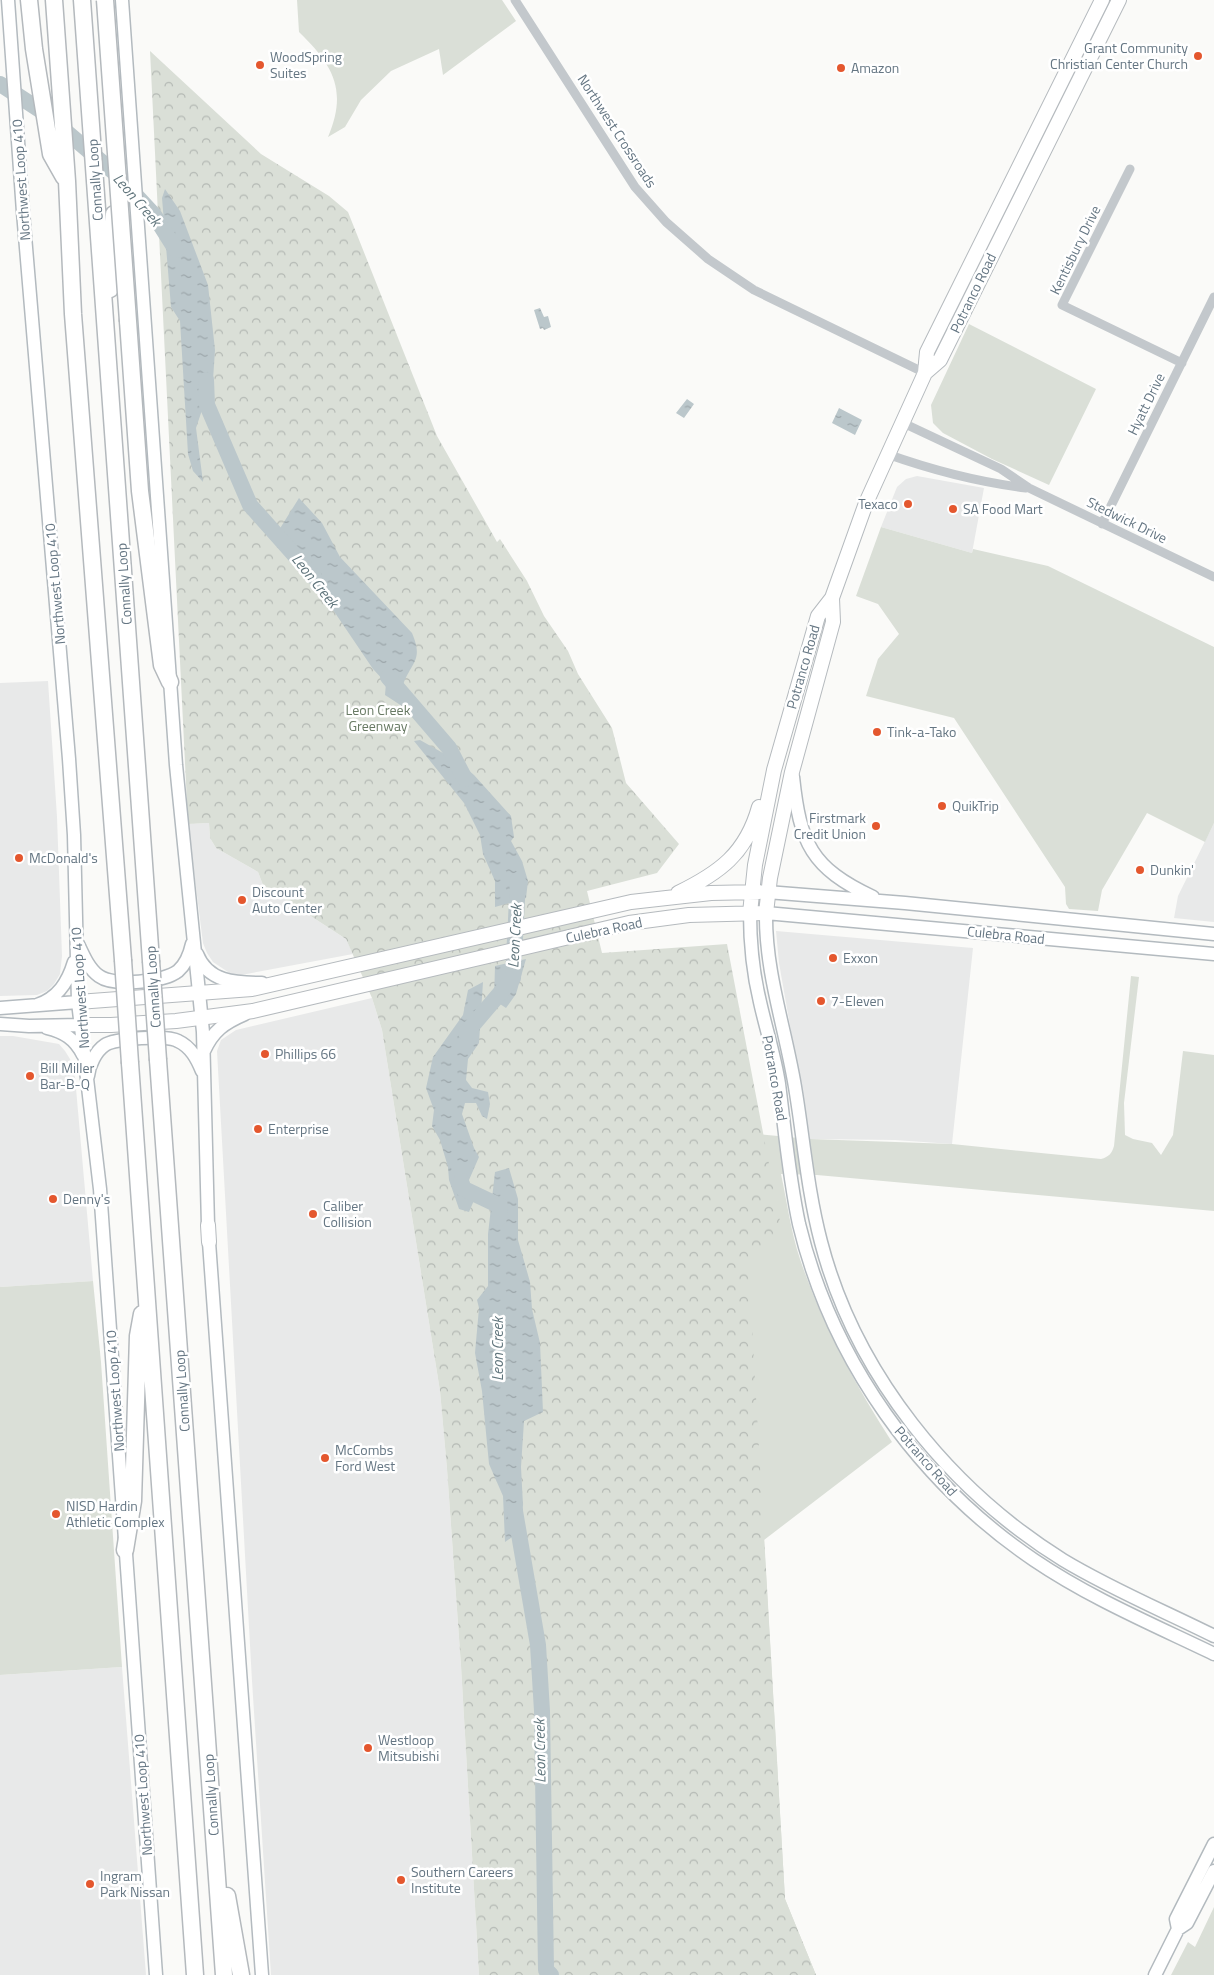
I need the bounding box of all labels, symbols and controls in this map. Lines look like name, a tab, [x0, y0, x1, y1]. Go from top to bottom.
place label: Grant Community Christian Center Church	[1050, 37, 1188, 74]
place label: WoodSpring Suites	[270, 46, 342, 83]
marker: Grant Community Christian Center Church	[1192, 50, 1204, 62]
place label: Amazon	[851, 57, 899, 78]
marker: WoodSpring Suites	[254, 59, 266, 71]
marker: Amazon	[835, 62, 847, 74]
street label: Northwest Crossroads	[573, 70, 662, 192]
street label: Northwest Loop 410	[6, 119, 35, 241]
street label: Connally Loop	[81, 138, 108, 222]
water label: Leon Creek	[108, 168, 169, 233]
street label: Kentisbury Drive	[1044, 202, 1105, 298]
street label: Potranco Road	[944, 249, 1001, 336]
street label: Hyatt Drive	[1122, 369, 1170, 438]
street label: Stedwick Drive	[1083, 491, 1171, 548]
place label: Texaco	[858, 493, 898, 514]
marker: Texaco	[902, 498, 914, 510]
place label: SA Food Mart	[963, 498, 1043, 519]
marker: SA Food Mart	[947, 503, 959, 515]
street label: Northwest Loop 410	[39, 522, 70, 646]
street label: Connally Loop	[110, 542, 137, 626]
water label: Leon Creek	[286, 549, 346, 615]
street label: Potranco Road	[780, 622, 825, 711]
park label: Leon Creek Greenway	[346, 699, 411, 736]
place label: Tink-a-Tako	[887, 721, 956, 742]
marker: Tink-a-Tako	[871, 726, 883, 738]
place label: QuikTrip	[952, 795, 999, 816]
marker: QuikTrip	[936, 800, 948, 812]
place label: Firstmark Credit Union	[794, 807, 866, 844]
marker: Firstmark Credit Union	[870, 820, 882, 832]
place label: McDonald's	[29, 847, 98, 868]
marker: McDonald's	[13, 852, 25, 864]
place label: Dunkin'	[1150, 859, 1194, 880]
marker: Dunkin'	[1134, 864, 1146, 876]
place label: Discount Auto Center	[252, 881, 322, 918]
marker: Discount Auto Center	[236, 894, 248, 906]
water label: Leon Creek	[501, 901, 528, 969]
street label: Culebra Road	[564, 911, 644, 948]
street label: Culebra Road	[966, 920, 1046, 949]
street label: Northwest Loop 410	[65, 927, 94, 1049]
street label: Connally Loop	[139, 945, 166, 1029]
place label: Exxon	[843, 947, 878, 968]
marker: Exxon	[827, 952, 839, 964]
place label: 7-Eleven	[831, 990, 884, 1011]
marker: 7-Eleven	[815, 995, 827, 1007]
street label: Potranco Road	[758, 1033, 793, 1122]
place label: Phillips 66	[275, 1043, 336, 1064]
marker: Phillips 66	[259, 1048, 271, 1060]
place label: Bill Miller Bar-B-Q	[40, 1057, 95, 1094]
marker: Bill Miller Bar-B-Q	[24, 1070, 36, 1082]
place label: Enterprise	[268, 1118, 329, 1139]
marker: Enterprise	[252, 1123, 264, 1135]
place label: Denny's	[63, 1188, 110, 1209]
marker: Denny's	[47, 1193, 59, 1205]
place label: Caliber Collision	[323, 1195, 372, 1232]
marker: Caliber Collision	[307, 1208, 319, 1220]
water label: Leon Creek	[486, 1315, 509, 1381]
street label: Northwest Loop 410	[100, 1330, 129, 1452]
street label: Connally Loop	[168, 1349, 195, 1433]
street label: Potranco Road	[890, 1421, 963, 1500]
place label: McCombs Ford West	[335, 1439, 395, 1476]
marker: McCombs Ford West	[319, 1452, 331, 1464]
place label: NISD Hardin Athletic Complex	[66, 1495, 165, 1532]
marker: NISD Hardin Athletic Complex	[50, 1508, 62, 1520]
water label: Leon Creek	[527, 1716, 552, 1783]
place label: Westloop Mitsubishi	[378, 1729, 439, 1766]
street label: Northwest Loop 410	[128, 1734, 157, 1856]
marker: Westloop Mitsubishi	[362, 1742, 374, 1754]
street label: Connally Loop	[197, 1753, 224, 1837]
place label: Southern Careers Institute	[411, 1861, 513, 1898]
place label: Ingram Park Nissan	[100, 1865, 170, 1902]
marker: Southern Careers Institute	[395, 1874, 407, 1886]
marker: Ingram Park Nissan	[84, 1878, 96, 1890]

